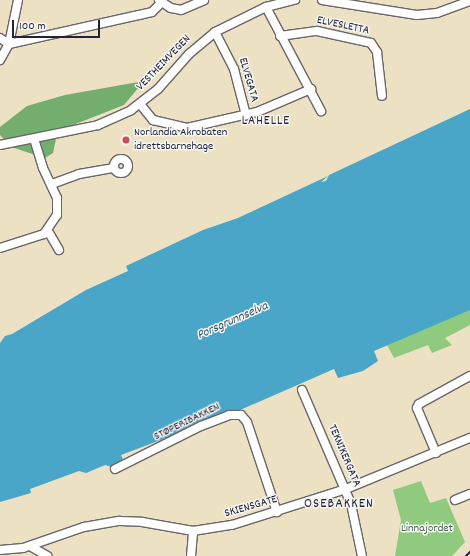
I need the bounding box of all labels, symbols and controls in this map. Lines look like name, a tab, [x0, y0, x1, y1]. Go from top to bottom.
scale bar	[14, 12, 102, 38]
street label: ELVESLETTA	[315, 13, 371, 39]
text: 100 m	[19, 18, 46, 35]
street label: VESTHEIMVEGEN	[134, 32, 194, 94]
street label: ELVEGATA	[235, 56, 261, 104]
district label: LAHELLE	[242, 114, 290, 130]
place label: Norlandia Akrobaten idrettsbarnehage	[134, 126, 227, 154]
marker: Norlandia Akrobaten idrettsbarnehage	[121, 135, 131, 145]
water label: Porsgrunnselva	[195, 299, 271, 345]
street label: STØPERIBAKKEN	[152, 400, 222, 444]
street label: TEKNIKERGATA	[324, 423, 364, 489]
street label: SKIENSGATE	[223, 493, 279, 521]
district label: OSEBAKKEN	[304, 496, 374, 512]
park label: Linnajordet	[401, 522, 453, 536]

